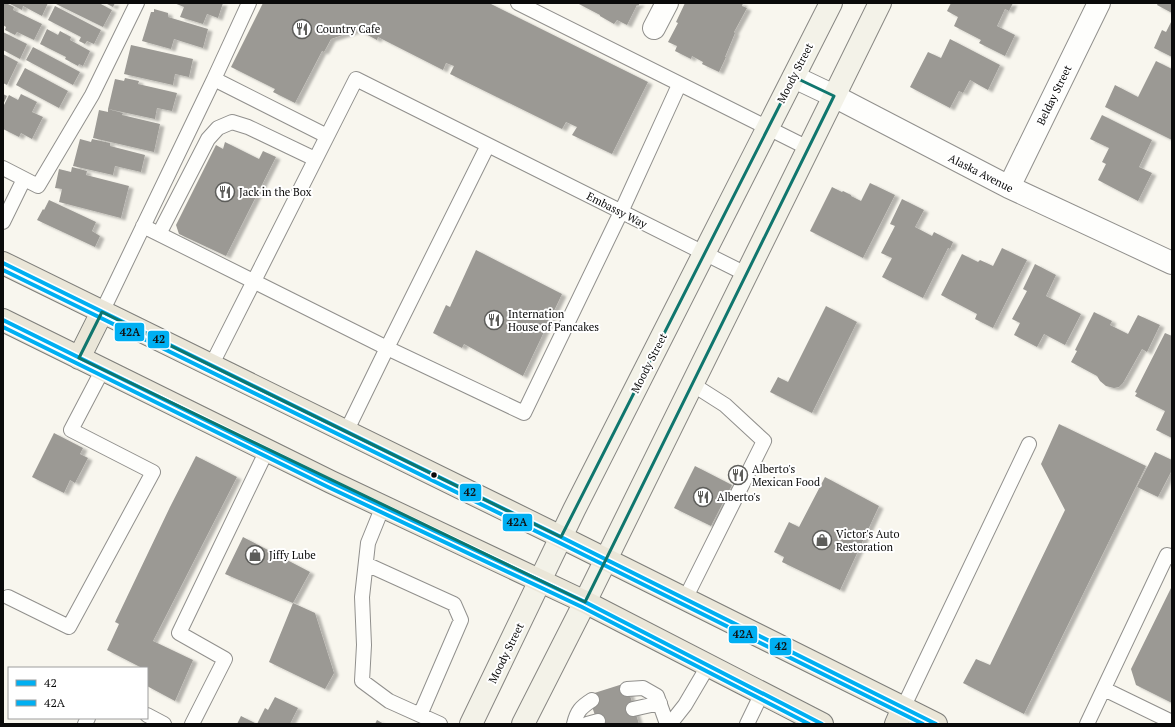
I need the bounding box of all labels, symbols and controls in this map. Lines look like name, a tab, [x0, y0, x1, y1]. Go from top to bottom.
restaurant icon: Country Cafe	[291, 18, 313, 40]
place label: Country Cafe	[316, 22, 381, 36]
street label: Moody Street	[774, 41, 816, 105]
street label: Belday Street	[1033, 63, 1075, 127]
street label: Alaska Avenue	[946, 151, 1016, 196]
restaurant icon: Jack in the Box	[214, 181, 236, 203]
place label: Jack in the Box	[239, 185, 312, 199]
street label: Embassy Way	[584, 189, 650, 231]
place label: Internation House of Pancakes	[508, 307, 599, 334]
restaurant icon: Internation House of Pancakes	[483, 309, 505, 331]
line badge: 42A	[114, 322, 145, 342]
text: 42A	[120, 325, 141, 339]
line badge: 42	[147, 330, 170, 349]
street label: Moody Street	[628, 331, 670, 395]
text: 42	[153, 332, 165, 346]
place label: Alberto's Mexican Food	[752, 462, 820, 489]
restaurant icon: Alberto's Mexican Food	[727, 464, 749, 486]
unlabelled marker	[429, 470, 439, 480]
line badge: 42	[459, 483, 482, 502]
text: 42	[464, 485, 476, 499]
restaurant icon: Alberto's	[692, 486, 714, 508]
place label: Alberto's	[717, 490, 760, 504]
line badge: 42A	[502, 513, 533, 532]
text: 42A	[507, 515, 528, 529]
place label: Victor's Auto Restoration	[836, 527, 900, 554]
shop icon: Victor's Auto Restoration	[811, 529, 833, 551]
shop icon: Jiffy Lube	[244, 544, 266, 566]
place label: Jiffy Lube	[269, 548, 316, 562]
street label: Moody Street	[485, 621, 527, 685]
line badge: 42A	[728, 625, 758, 644]
text: 42A	[733, 627, 754, 641]
line badge: 42	[769, 637, 792, 656]
text: 42	[775, 639, 787, 653]
legend	[8, 667, 148, 719]
text: 42	[44, 675, 57, 690]
text: 42A	[44, 695, 66, 710]

